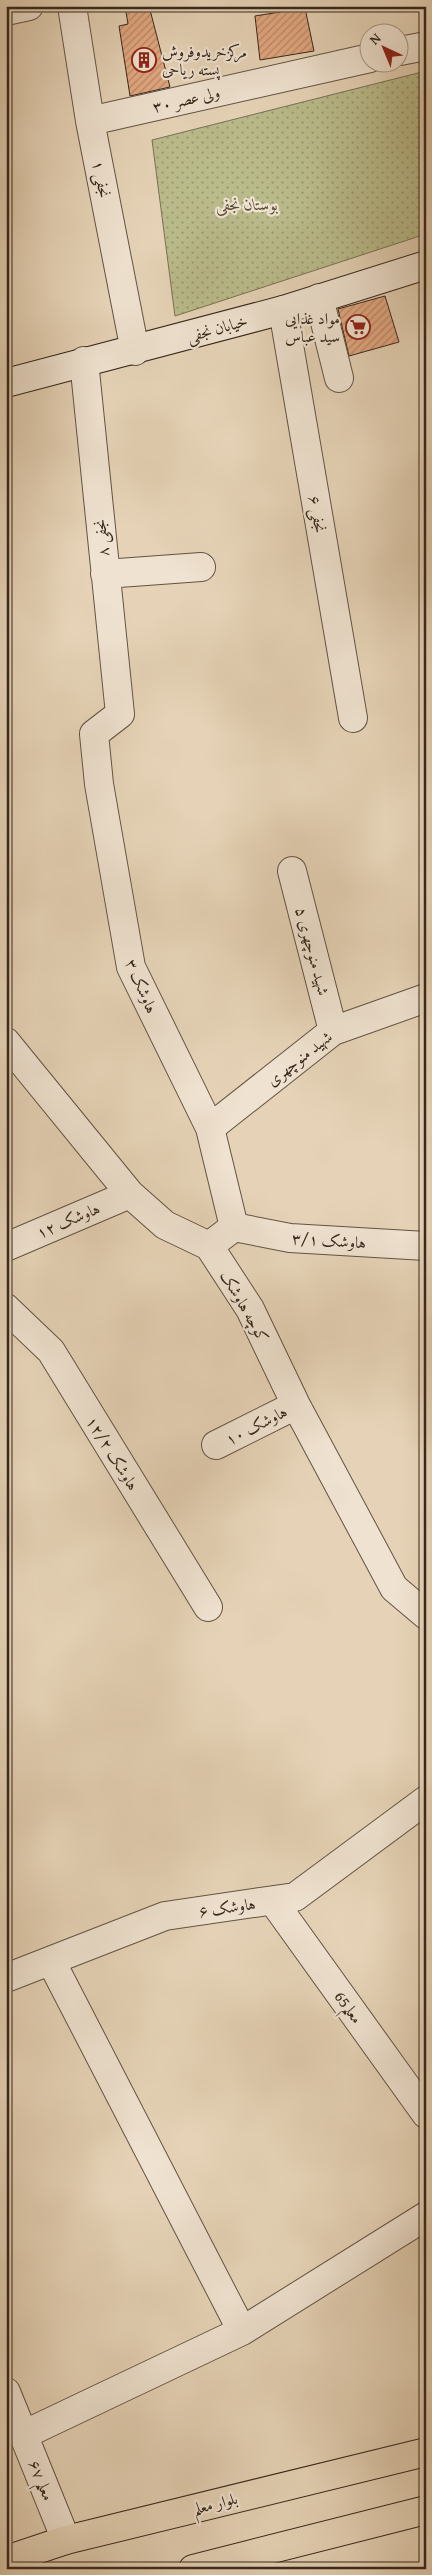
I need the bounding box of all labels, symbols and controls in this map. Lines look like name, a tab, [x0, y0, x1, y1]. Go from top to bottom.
north arrow	[360, 22, 410, 72]
text: N	[365, 28, 386, 49]
place label: مرکزخریدوفروش پسته ریاحی	[162, 39, 247, 81]
building icon: مرکزخریدوفروش پسته ریاحی	[131, 47, 157, 73]
street label: ولی عصر ۳۰	[150, 80, 222, 118]
street label: نجفی ۱	[87, 158, 117, 200]
park label: بوستان نجفی	[216, 192, 278, 216]
place label: مواد غذایی سید عباس	[285, 306, 340, 348]
street label: خیابان نجفی	[184, 308, 250, 348]
supermarket icon: مواد غذایی سید عباس	[345, 314, 371, 340]
street label: نجفی ۶	[303, 493, 333, 535]
street label: نجفی ۸	[87, 518, 115, 558]
street label: شهید منوچهری ۵	[290, 904, 336, 998]
street label: هاوشک ۳	[120, 955, 164, 1017]
street label: شهید منوچهری	[261, 1025, 337, 1091]
street label: هاوشک ۱۲	[33, 1196, 103, 1244]
street label: هاوشک ۳/۱	[291, 1225, 367, 1255]
street label: کوچه هاوشک	[215, 1265, 275, 1347]
street label: هاوشک ۱۰	[221, 1399, 291, 1451]
street label: هاوشک ۱۲/۲	[81, 1411, 145, 1495]
street label: هاوشک ۶	[197, 1891, 257, 1923]
street label: معلم65	[325, 1986, 369, 2031]
street label: معلم ۶۷	[18, 2456, 61, 2506]
street label: بلوار معلم	[190, 2486, 241, 2525]

